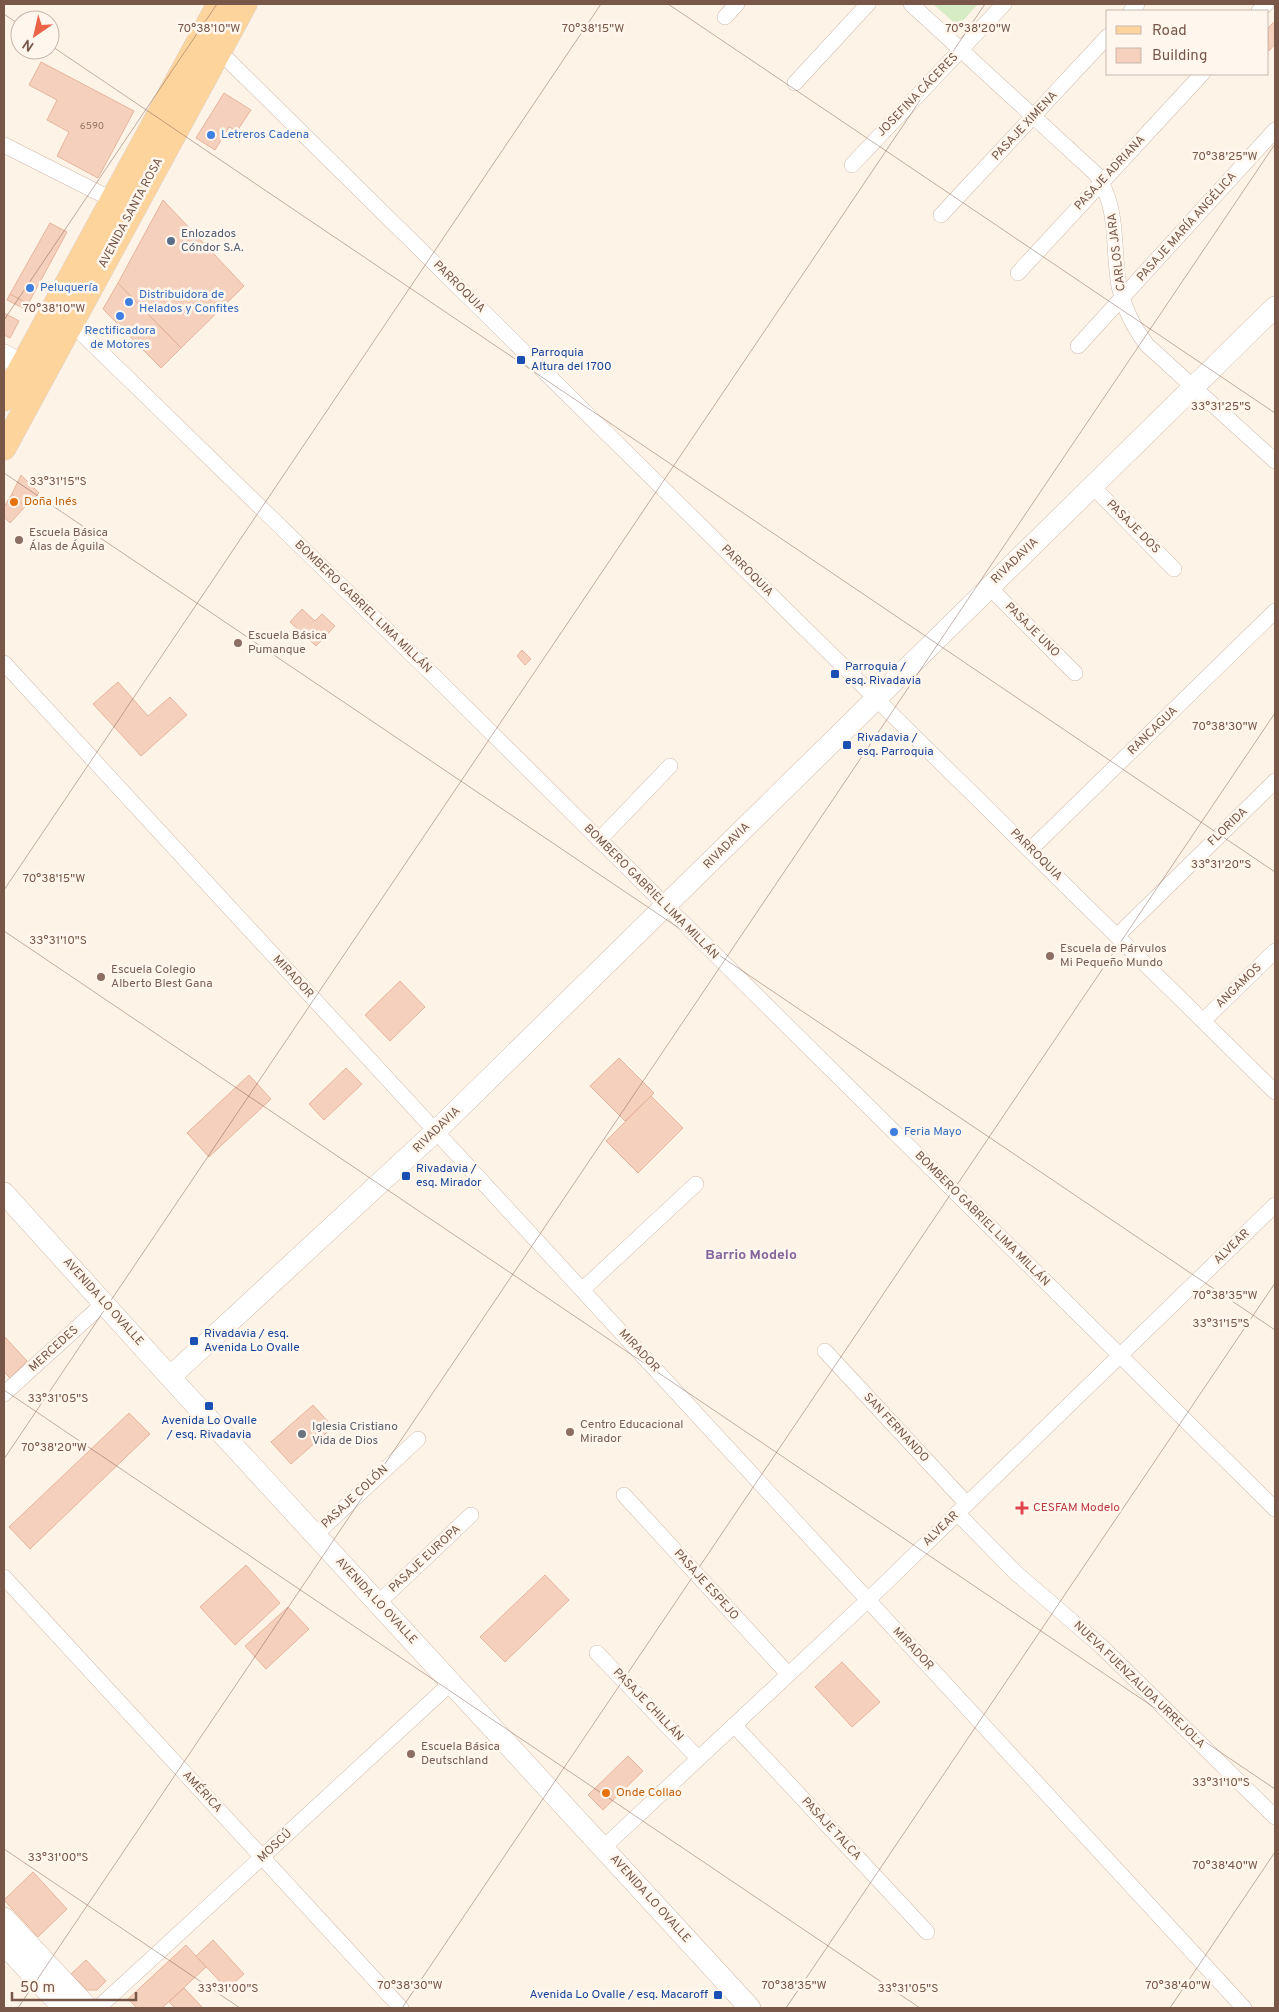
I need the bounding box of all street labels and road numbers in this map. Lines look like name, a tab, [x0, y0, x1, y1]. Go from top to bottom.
street label: JOSEFINA CÁCERES	[874, 50, 962, 140]
street label: PASAJE XIMENA	[989, 88, 1061, 164]
street label: PASAJE ADRIANA	[1071, 132, 1149, 214]
street label: AVENIDA SANTA ROSA	[95, 155, 167, 271]
street label: PASAJE MARÍA ANGÉLICA	[1134, 169, 1240, 285]
street label: CARLOS JARA	[1104, 212, 1130, 292]
street label: PARROQUIA	[430, 258, 488, 316]
street label: PASAJE DOS	[1103, 497, 1163, 557]
street label: RIVADAVIA	[988, 534, 1042, 588]
street label: BOMBERO GABRIEL LIMA MILLÁN	[291, 537, 435, 677]
street label: PARROQUIA	[718, 542, 776, 600]
street label: PASAJE UNO	[1001, 599, 1063, 661]
street label: RANCAGUA	[1125, 703, 1181, 759]
street label: FLORIDA	[1205, 804, 1251, 850]
street label: RIVADAVIA	[700, 819, 754, 873]
street label: BOMBERO GABRIEL LIMA MILLÁN	[580, 821, 722, 963]
street label: PARROQUIA	[1007, 826, 1065, 884]
street label: MIRADOR	[269, 952, 317, 1002]
street label: ANGAMOS	[1213, 960, 1265, 1012]
street label: RIVADAVIA	[410, 1103, 464, 1157]
street label: BOMBERO GABRIEL LIMA MILLÁN	[911, 1148, 1053, 1290]
street label: ALVEAR	[1211, 1226, 1253, 1268]
street label: AVENIDA LO OVALLE	[59, 1255, 147, 1349]
street label: MERCEDES	[26, 1322, 82, 1376]
street label: MIRADOR	[615, 1326, 663, 1376]
street label: SAN FERNANDO	[860, 1390, 932, 1466]
street label: PASAJE COLÓN	[318, 1462, 392, 1532]
street label: ALVEAR	[920, 1508, 962, 1550]
street label: PASAJE EUROPA	[386, 1522, 464, 1596]
street label: PASAJE ESPEJO	[670, 1546, 742, 1624]
street label: AVENIDA LO OVALLE	[331, 1554, 421, 1648]
street label: NUEVA FUENZALIDA URREJOLA	[1070, 1618, 1208, 1752]
street label: MIRADOR	[889, 1624, 937, 1674]
street label: PASAJE CHILLÁN	[609, 1665, 687, 1745]
street label: AMÉRICA	[179, 1768, 225, 1816]
street label: PASAJE TALCA	[798, 1794, 864, 1864]
street label: MOSCÚ	[254, 1826, 296, 1866]
street label: AVENIDA LO OVALLE	[606, 1852, 694, 1946]

